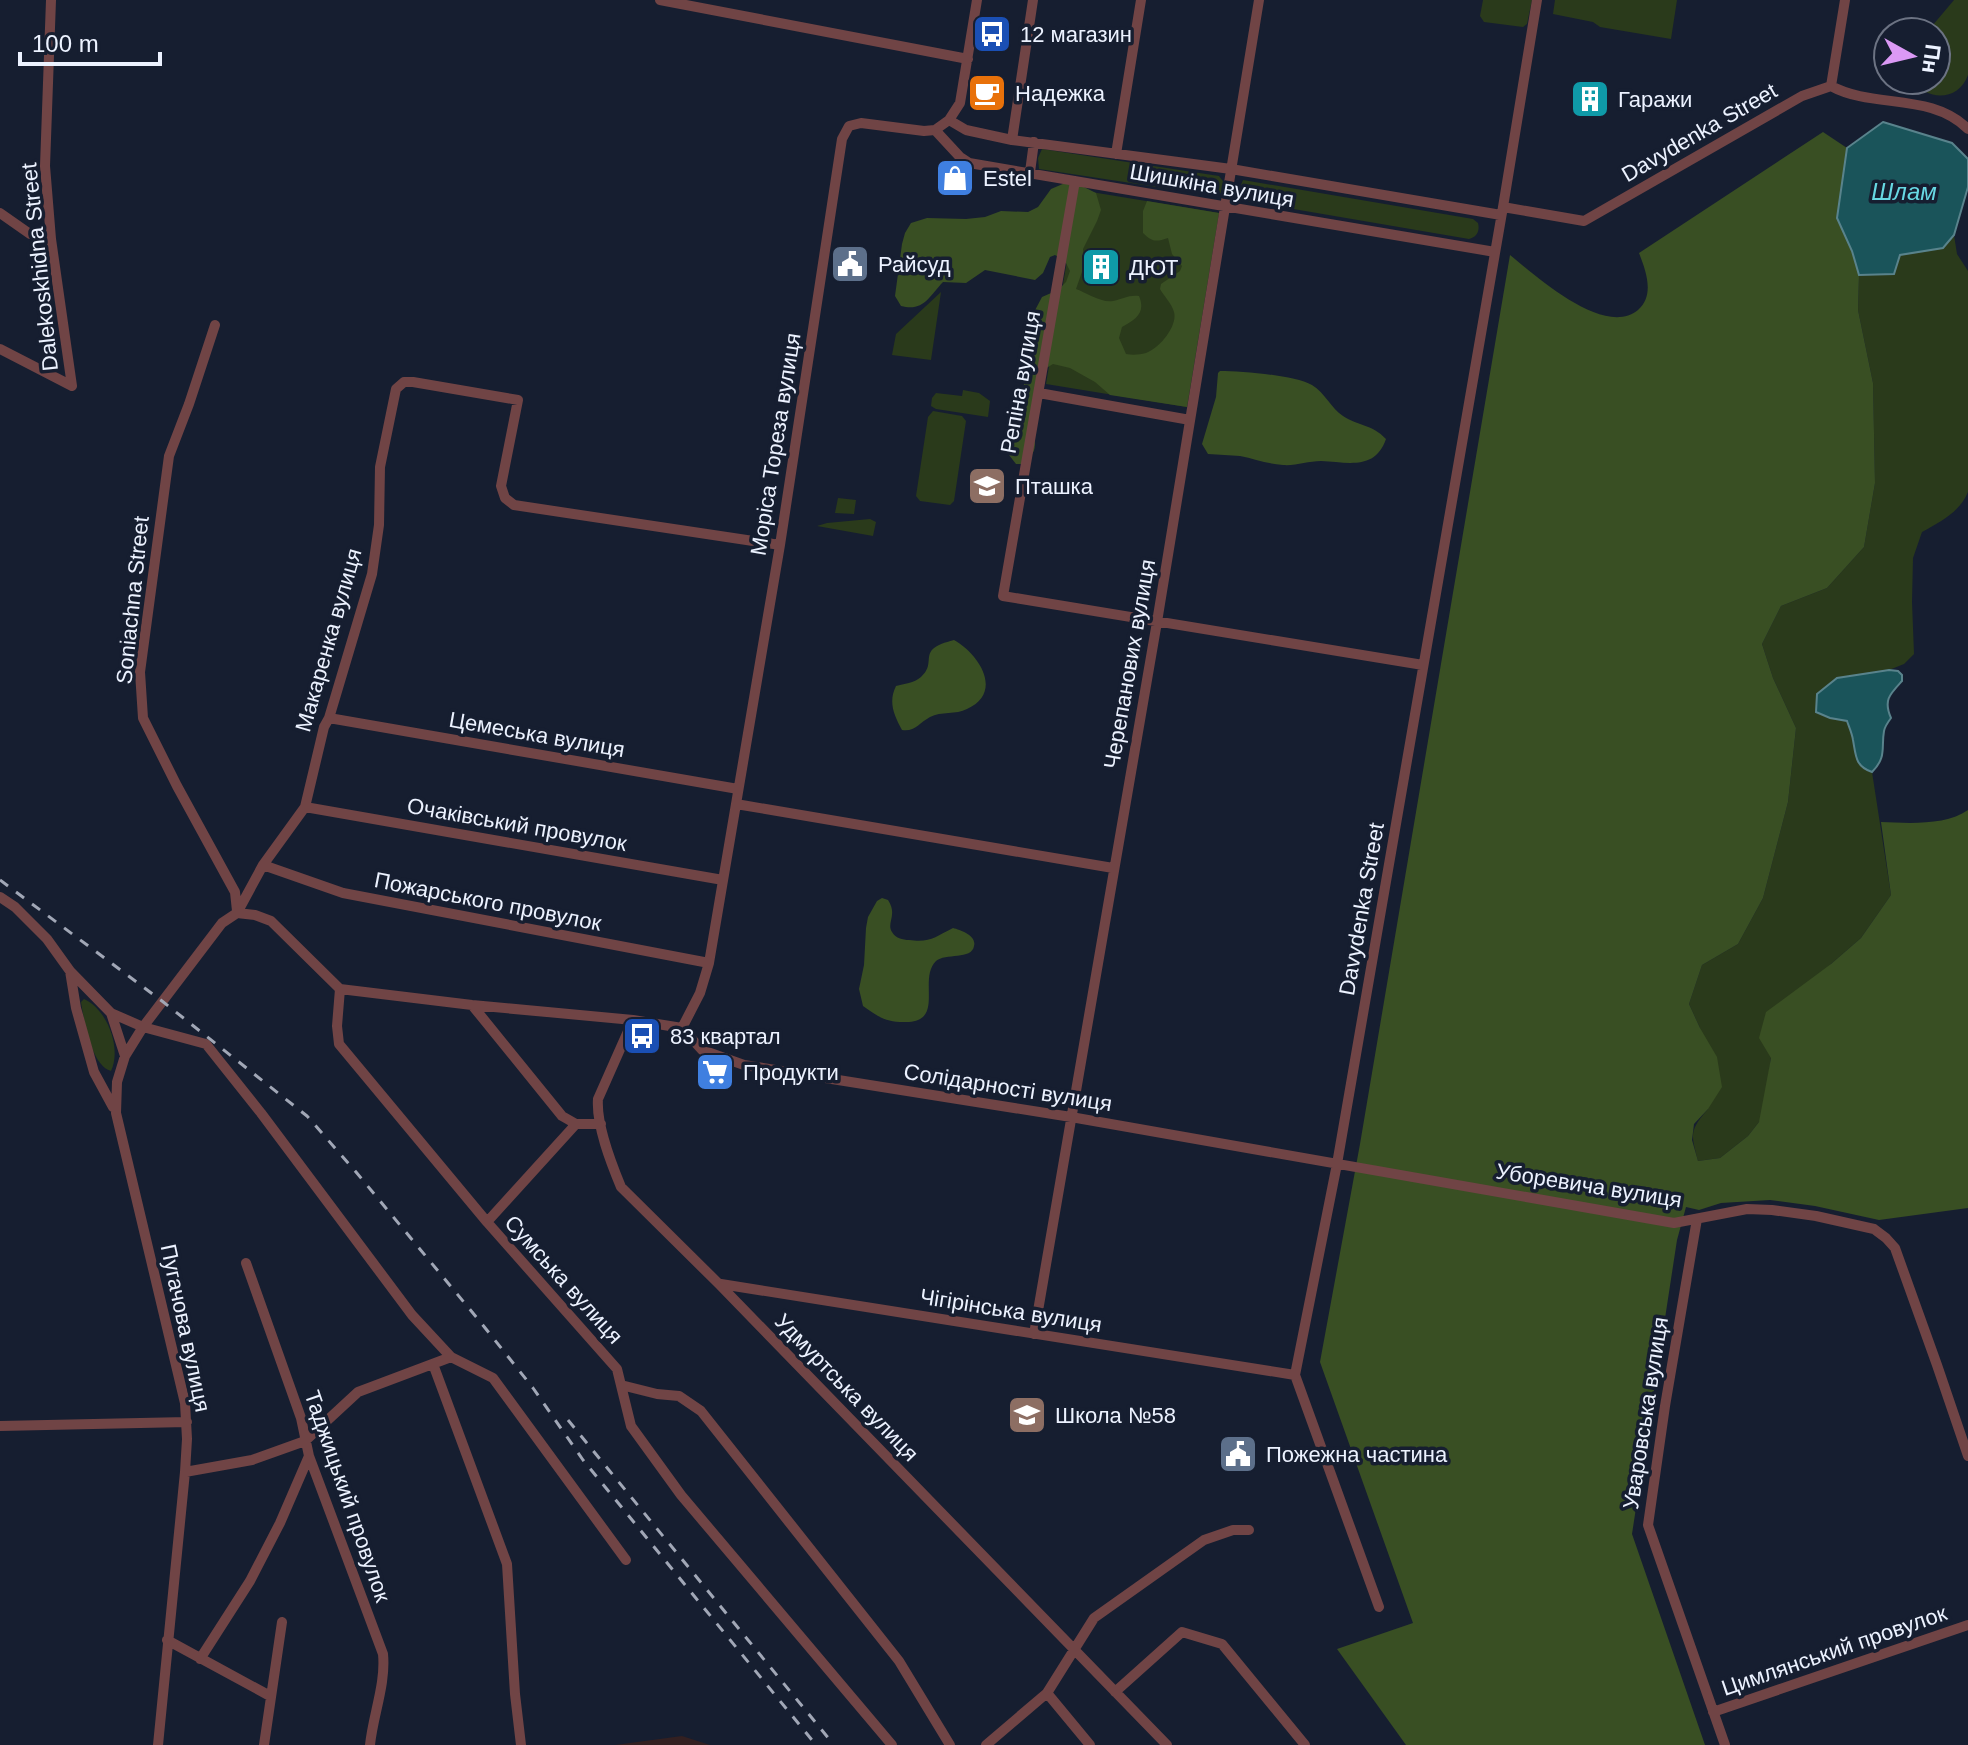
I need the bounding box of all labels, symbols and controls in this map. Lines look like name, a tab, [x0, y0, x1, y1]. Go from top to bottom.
bus stop icon: 12 магазин	[971, 13, 1013, 55]
scale bar	[20, 16, 160, 66]
north arrow	[1872, 16, 1952, 96]
place label: 12 магазин	[1020, 22, 1132, 47]
text: 100 m	[32, 30, 99, 57]
text: Пн	[1917, 43, 1946, 75]
cafe icon: Надежка	[966, 72, 1008, 114]
building icon: Гаражи	[1569, 78, 1611, 120]
street label: Davydenka Street	[1617, 78, 1781, 187]
place label: Надежка	[1015, 81, 1106, 106]
place label: Гаражи	[1618, 87, 1692, 112]
shop icon: Estel	[934, 157, 976, 199]
street label: Шишкiна вулиця	[1128, 159, 1296, 212]
street label: Dalekoskhidna Street	[16, 162, 63, 372]
place label: Estel	[983, 166, 1032, 191]
water label: Шлам	[1871, 178, 1937, 205]
public building icon: Райсуд	[829, 243, 871, 285]
building icon: ДЮТ	[1080, 246, 1122, 288]
place label: Райсуд	[878, 252, 951, 277]
place label: ДЮТ	[1129, 255, 1178, 280]
street label: Репiна вулиця	[996, 309, 1045, 455]
street label: Моріса Тореза вулиця	[746, 331, 805, 557]
school or university icon: Пташка	[966, 465, 1008, 507]
place label: Пташка	[1015, 474, 1094, 499]
street label: Soniachna Street	[111, 515, 154, 685]
street label: Макаренка вулиця	[290, 546, 367, 735]
street label: Черепанових вулиця	[1099, 557, 1160, 771]
street label: Цемеська вулиця	[447, 707, 627, 762]
street label: Очакiвський провулок	[405, 793, 629, 856]
street label: Davydenka Street	[1334, 821, 1389, 997]
street label: Пожарського провулок	[372, 867, 604, 936]
bus stop icon: 83 квартал	[621, 1015, 663, 1057]
place label: 83 квартал	[670, 1024, 781, 1049]
supermarket icon: Продукти	[694, 1051, 736, 1093]
street label: Солідарності вулиця	[902, 1059, 1114, 1116]
place label: Продукти	[743, 1060, 839, 1085]
street label: Уборевича вулиця	[1494, 1158, 1684, 1213]
street label: Сумська вулиця	[499, 1210, 628, 1349]
street label: Пугачова вулиця	[156, 1242, 216, 1414]
street label: Чiгiрiнська вулиця	[918, 1284, 1104, 1337]
street label: Удмуртська вулиця	[770, 1309, 923, 1466]
street label: Уваровська вулиця	[1618, 1315, 1673, 1511]
street label: Таджицький провулок	[300, 1387, 396, 1606]
school or university icon: Школа №58	[1006, 1394, 1048, 1436]
place label: Школа №58	[1055, 1403, 1176, 1428]
public building icon: Пожежна частина	[1217, 1433, 1259, 1475]
place label: Пожежна частина	[1266, 1442, 1448, 1467]
street label: Цимлянський провулок	[1718, 1600, 1950, 1701]

